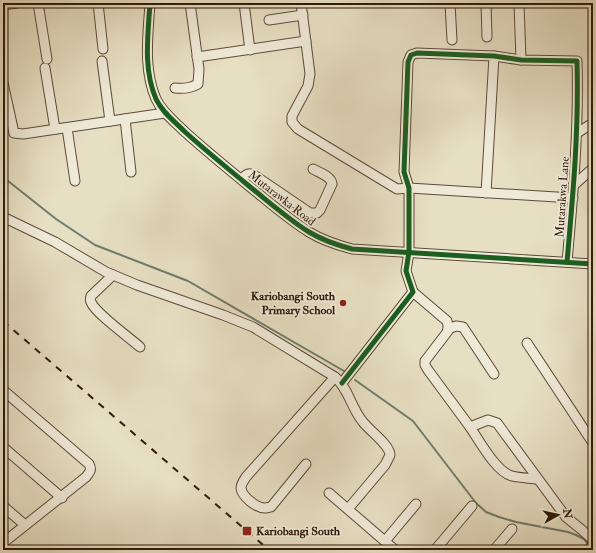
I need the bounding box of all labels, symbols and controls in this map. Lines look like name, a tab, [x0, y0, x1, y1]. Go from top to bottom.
street label: Mutarakwa Lane	[552, 156, 573, 238]
street label: Mutarawka Road	[245, 167, 318, 229]
place label: Kariobangi South Primary School	[251, 289, 336, 318]
marker: Kariobangi South Primary School	[338, 298, 348, 308]
north arrow	[538, 495, 578, 535]
text: N	[560, 507, 575, 521]
place label: Kariobangi South	[256, 524, 341, 539]
marker: Kariobangi South	[241, 525, 253, 537]

